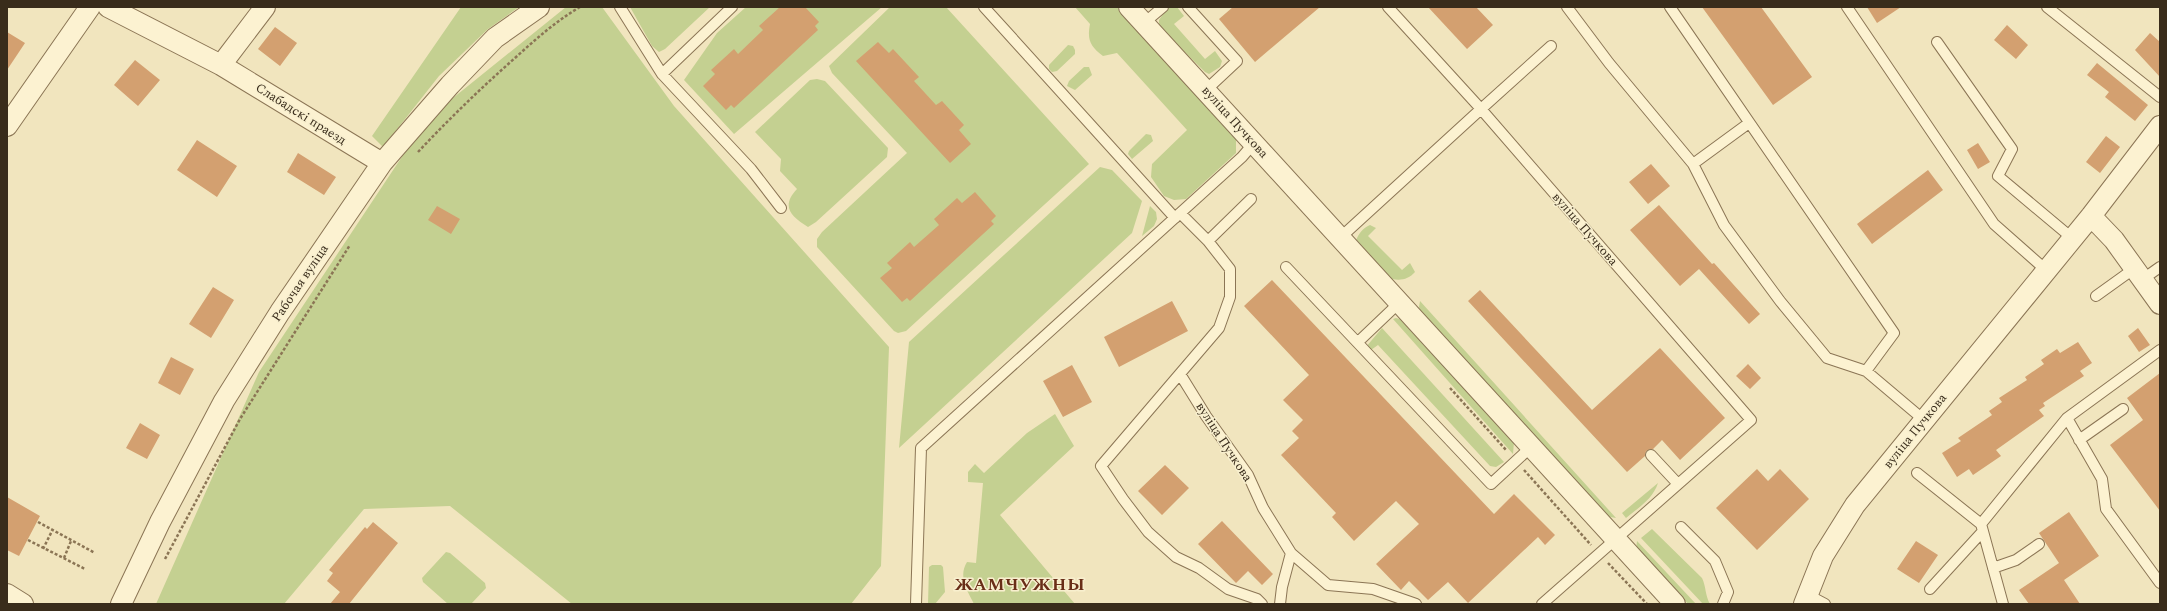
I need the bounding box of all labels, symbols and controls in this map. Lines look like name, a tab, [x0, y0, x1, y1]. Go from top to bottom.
street label: Слабадскі праезд	[252, 78, 350, 150]
street label: вуліца Пучкова	[1197, 81, 1274, 163]
street label: вуліца Пучкова	[1547, 188, 1623, 271]
street label: Рабочая вуліца	[267, 240, 334, 326]
street label: вуліца Пучкова	[1878, 389, 1952, 473]
street label: вуліца Пучкова	[1191, 398, 1258, 487]
district label: ЖАМЧУЖНЫ	[954, 572, 1086, 598]

